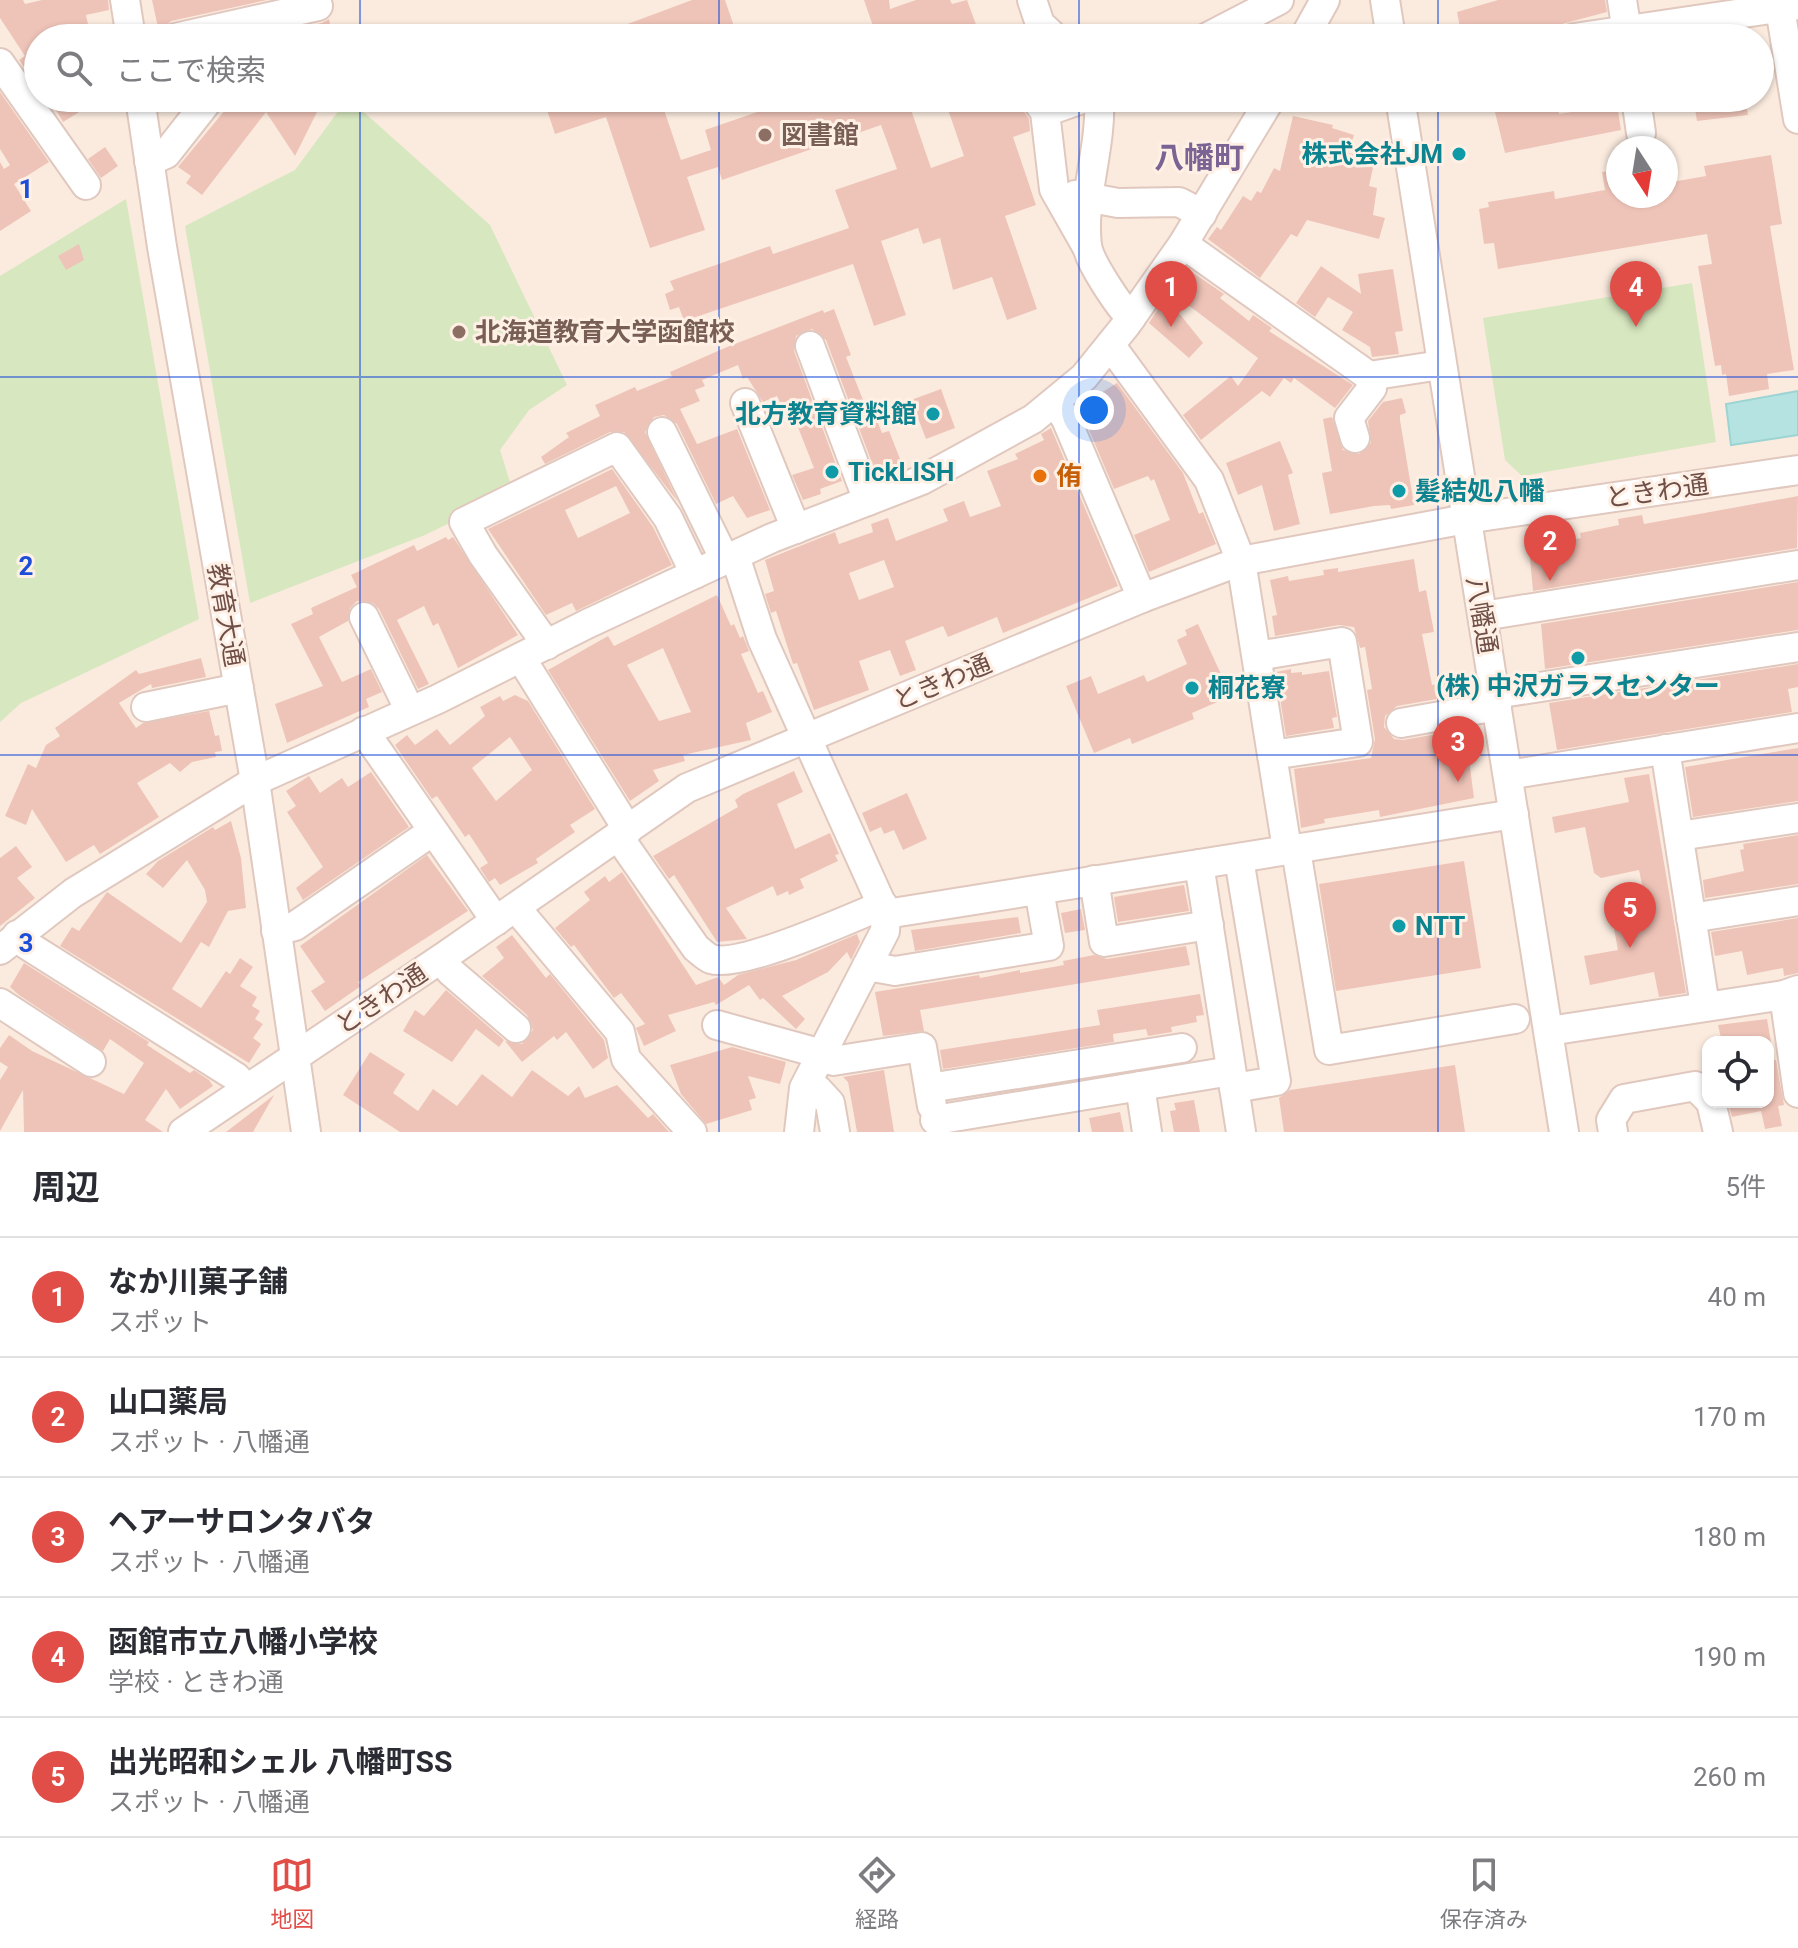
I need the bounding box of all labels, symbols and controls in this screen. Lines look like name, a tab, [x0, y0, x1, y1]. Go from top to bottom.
search box	[24, 24, 1774, 112]
icon: search	[52, 46, 96, 90]
text: ここで検索	[116, 53, 266, 88]
place label: 図書館	[781, 120, 859, 150]
marker: 図書館	[756, 126, 774, 144]
north arrow	[1606, 136, 1678, 208]
place label: 株式会社JM	[1302, 139, 1443, 169]
district label: 八幡町	[1154, 140, 1244, 175]
marker: 株式会社JM	[1450, 145, 1468, 163]
text: 1	[19, 174, 33, 204]
pin: 1	[1145, 261, 1197, 327]
pin: 4	[1610, 261, 1662, 327]
place label: 北海道教育大学函館校	[475, 317, 735, 347]
marker: 北海道教育大学函館校	[450, 323, 468, 341]
your location	[1074, 390, 1114, 430]
place label: 北方教育資料館	[735, 399, 917, 429]
marker: 北方教育資料館	[924, 405, 942, 423]
place label: TickLISH	[848, 457, 954, 487]
place label: 侑	[1056, 461, 1082, 491]
marker: TickLISH	[823, 463, 841, 481]
marker: 侑	[1031, 467, 1049, 485]
street label: ときわ通	[1603, 469, 1711, 513]
place label: 髪結処八幡	[1415, 476, 1545, 506]
marker: 髪結処八幡	[1390, 482, 1408, 500]
pin: 2	[1524, 515, 1576, 581]
text: 2	[19, 551, 33, 581]
street label: 教育大通	[202, 561, 250, 669]
street label: 八幡通	[1461, 574, 1503, 656]
street label: ときわ通	[888, 648, 996, 716]
marker: (株) 中沢ガラスセンター	[1569, 649, 1587, 667]
place label: (株) 中沢ガラスセンター	[1436, 671, 1720, 701]
place label: 桐花寮	[1208, 673, 1286, 703]
marker: 桐花寮	[1183, 679, 1201, 697]
pin: 3	[1432, 716, 1484, 782]
pin: 5	[1604, 882, 1656, 948]
place label: NTT	[1415, 911, 1465, 941]
marker: NTT	[1390, 917, 1408, 935]
text: 3	[19, 928, 33, 958]
street label: ときわ通	[329, 957, 433, 1041]
map controls	[1702, 1036, 1774, 1108]
button: locate	[1702, 1036, 1774, 1108]
text: 周辺	[32, 1167, 100, 1207]
text: 5件	[1725, 1172, 1766, 1202]
text: なか川菓子舗	[108, 1264, 288, 1299]
text: 1	[51, 1282, 65, 1312]
text: 40 m	[1708, 1282, 1766, 1312]
text: スポット	[108, 1307, 212, 1337]
text: 山口薬局	[108, 1384, 228, 1419]
text: 2	[51, 1402, 65, 1432]
text: 170 m	[1693, 1402, 1766, 1432]
text: スポット · 八幡通	[108, 1427, 310, 1457]
text: ヘアーサロンタバタ	[108, 1504, 376, 1539]
text: 3	[51, 1522, 65, 1552]
text: 180 m	[1693, 1522, 1766, 1552]
text: スポット · 八幡通	[108, 1547, 310, 1577]
text: 函館市立八幡小学校	[108, 1624, 378, 1659]
text: 4	[51, 1642, 65, 1672]
text: 190 m	[1693, 1642, 1766, 1672]
text: 学校 · ときわ通	[108, 1667, 284, 1697]
text: 出光昭和シェル 八幡町SS	[108, 1744, 452, 1779]
text: 5	[51, 1762, 65, 1792]
text: 260 m	[1693, 1762, 1766, 1792]
text: スポット · 八幡通	[108, 1787, 310, 1817]
tab: 地図	[270, 1853, 314, 1933]
tab: 経路	[855, 1853, 899, 1933]
tab: 保存済み	[1440, 1853, 1528, 1933]

